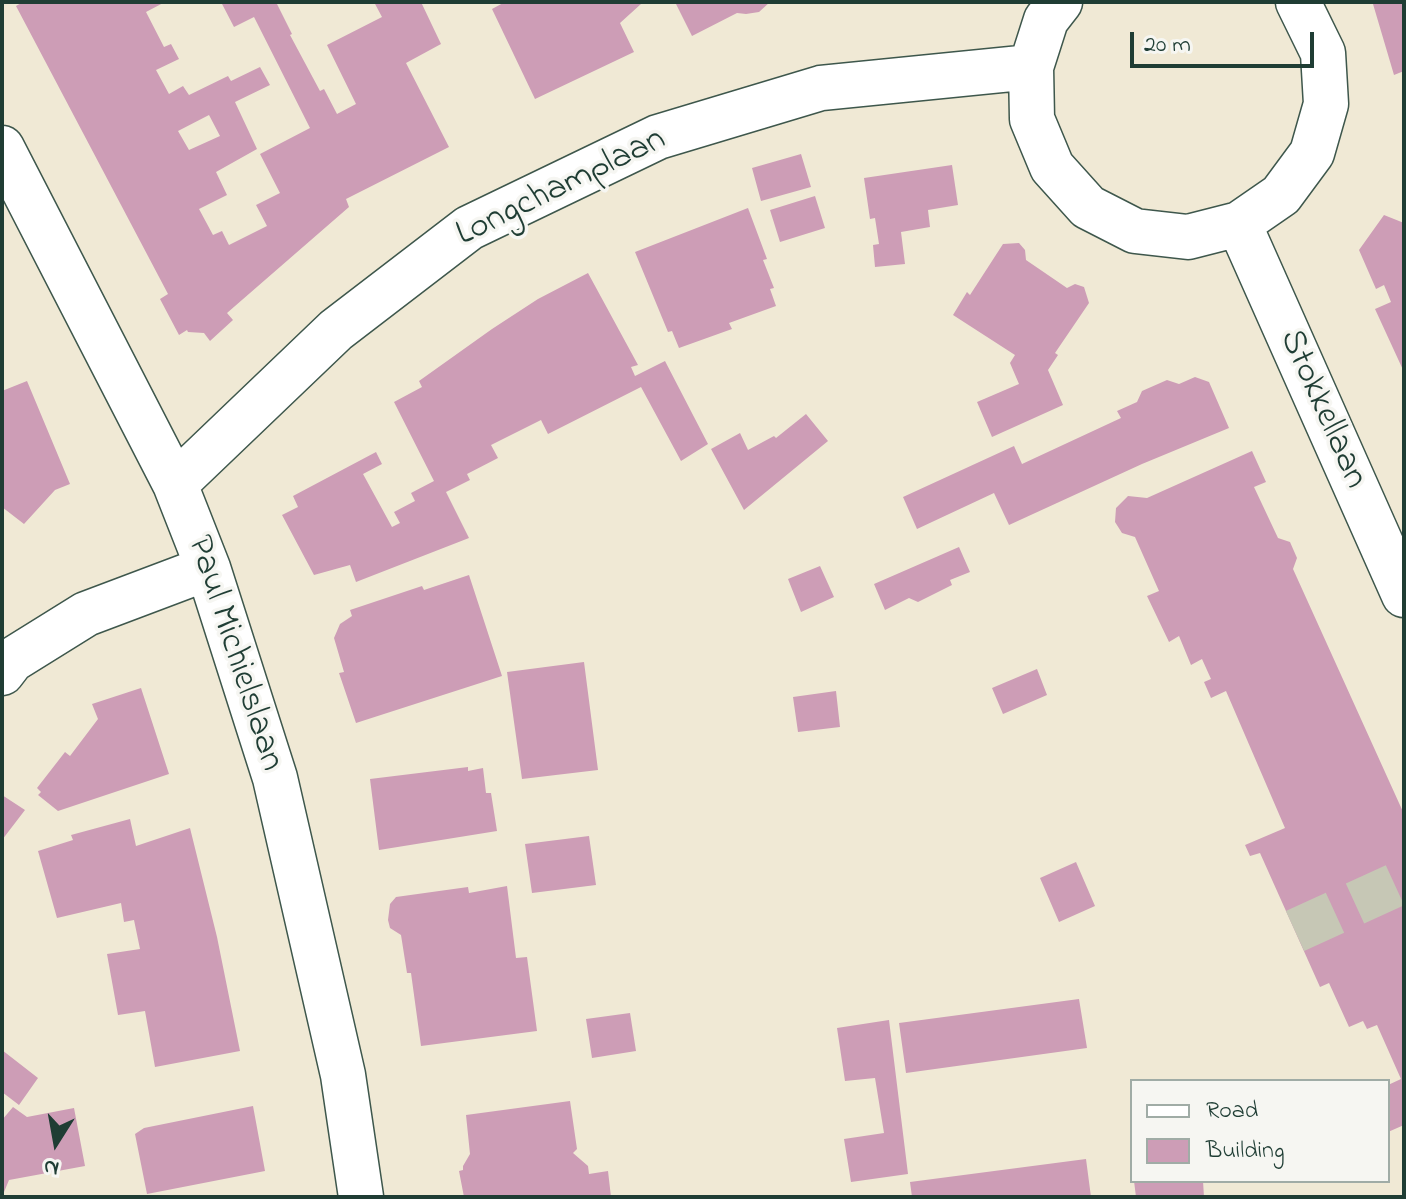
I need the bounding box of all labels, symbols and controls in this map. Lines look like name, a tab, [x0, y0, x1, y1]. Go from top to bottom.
scale bar	[1134, 16, 1318, 66]
text: 20 m	[1144, 28, 1191, 63]
street label: Longchamplaan	[450, 120, 674, 258]
street label: Stokkellaan	[1267, 324, 1375, 496]
street label: Paul Michielslaan	[175, 531, 291, 777]
legend	[1130, 1079, 1390, 1183]
text: Road	[1206, 1094, 1258, 1129]
north arrow	[16, 1103, 96, 1183]
text: Building	[1206, 1134, 1285, 1169]
text: N	[41, 1149, 62, 1184]

